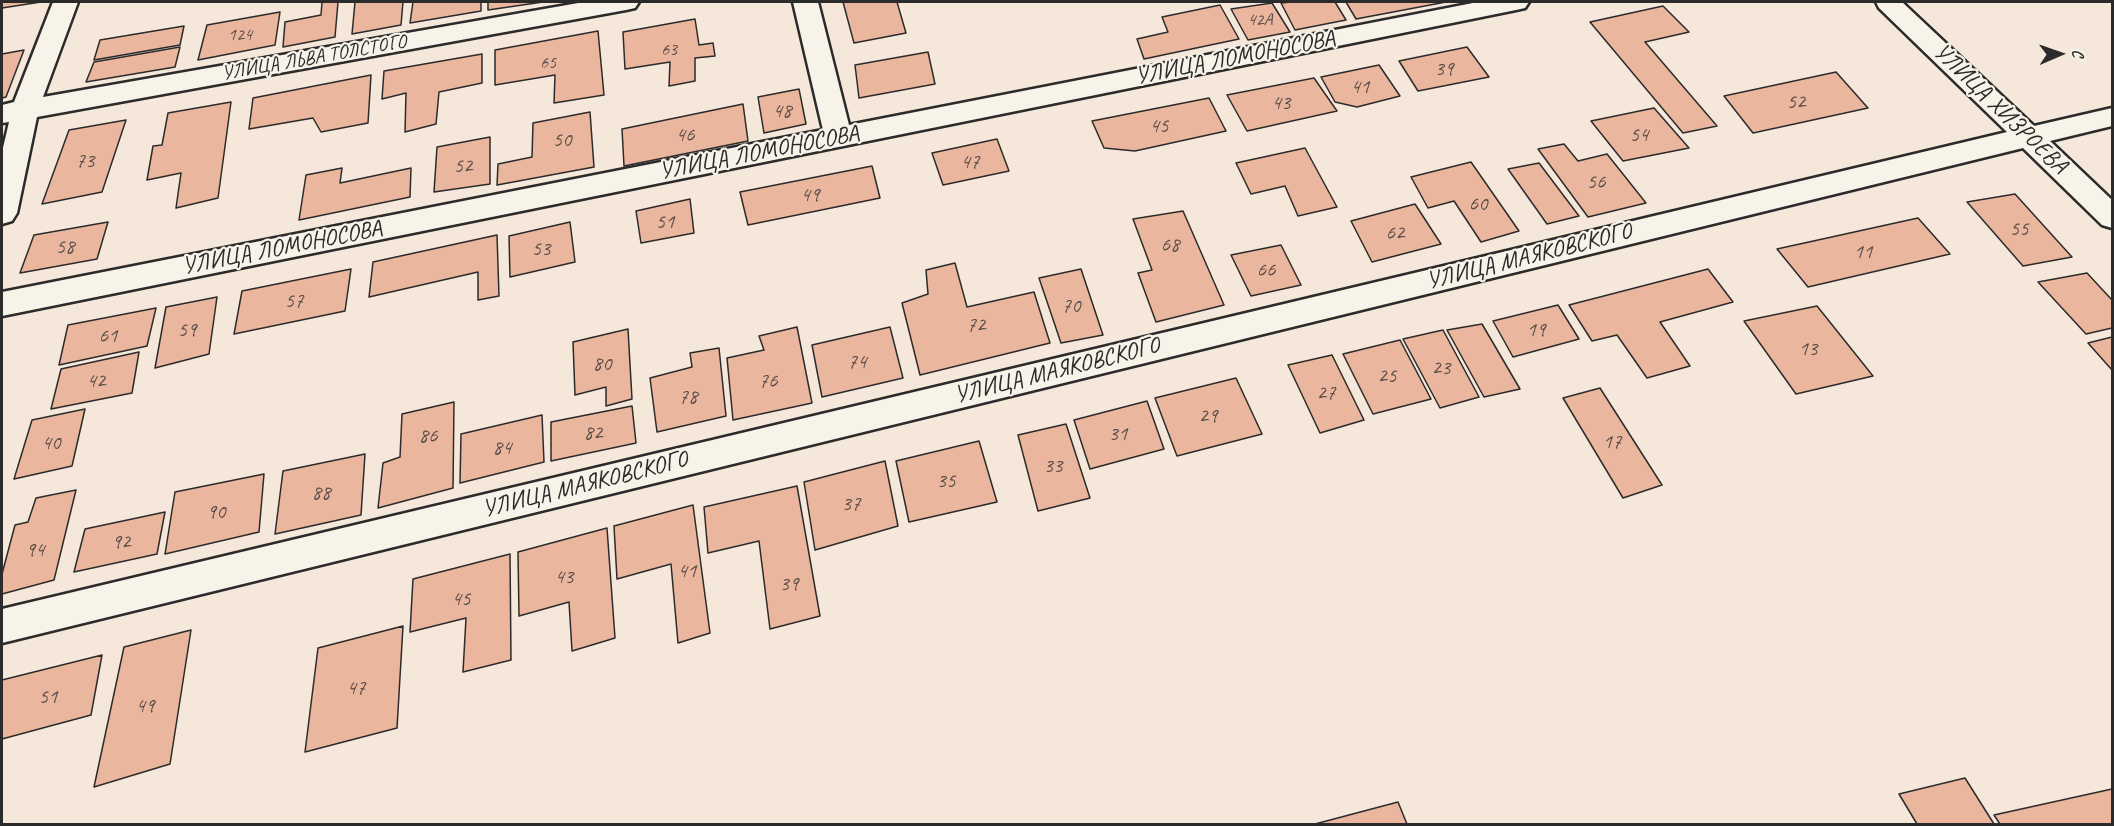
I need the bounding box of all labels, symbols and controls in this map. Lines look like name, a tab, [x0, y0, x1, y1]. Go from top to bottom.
house number: 42А	[1247, 9, 1273, 31]
house number: 124	[228, 24, 252, 46]
north arrow	[2030, 24, 2090, 84]
street label: УЛИЦА ЛОМОНОСОВА	[1133, 25, 1337, 91]
street label: УЛИЦА ЛЬВА ТОЛСТОГО	[220, 30, 408, 86]
street label: УЛИЦА ХИЗРОЕВА	[1927, 38, 2073, 180]
house number: 63	[661, 39, 677, 61]
text: С	[2068, 49, 2088, 58]
house number: 65	[540, 52, 556, 74]
house number: 39	[1435, 56, 1453, 82]
house number: 41	[1351, 74, 1369, 100]
house number: 52	[1787, 89, 1805, 115]
house number: 43	[1272, 90, 1290, 116]
house number: 48	[773, 98, 791, 124]
house number: 45	[1150, 113, 1168, 139]
street label: УЛИЦА ЛОМОНОСОВА	[657, 120, 861, 186]
house number: 46	[676, 122, 694, 148]
house number: 54	[1630, 122, 1648, 148]
house number: 50	[553, 127, 571, 153]
house number: 73	[76, 148, 94, 174]
house number: 47	[961, 149, 979, 175]
house number: 52	[454, 153, 472, 179]
house number: 56	[1587, 169, 1605, 195]
house number: 49	[801, 182, 819, 208]
house number: 60	[1469, 191, 1487, 217]
house number: 51	[656, 209, 674, 235]
street label: УЛИЦА ЛОМОНОСОВА	[180, 215, 384, 281]
house number: 55	[2010, 216, 2028, 242]
street label: УЛИЦА МАЯКОВСКОГО	[1423, 218, 1635, 296]
house number: 62	[1386, 220, 1404, 246]
house number: 68	[1161, 232, 1179, 258]
house number: 58	[56, 234, 74, 260]
house number: 53	[532, 236, 550, 262]
house number: 11	[1854, 239, 1872, 265]
house number: 66	[1257, 257, 1275, 283]
house number: 57	[285, 288, 303, 314]
house number: 70	[1062, 293, 1080, 319]
house number: 72	[967, 312, 985, 338]
house number: 59	[178, 317, 196, 343]
house number: 19	[1527, 317, 1545, 343]
house number: 61	[99, 323, 117, 349]
street label: УЛИЦА МАЯКОВСКОГО	[951, 332, 1163, 410]
house number: 13	[1799, 336, 1817, 362]
house number: 74	[848, 349, 866, 375]
house number: 80	[593, 351, 611, 377]
house number: 23	[1432, 355, 1450, 381]
house number: 25	[1378, 363, 1396, 389]
house number: 42	[87, 368, 105, 394]
house number: 76	[759, 368, 777, 394]
house number: 27	[1317, 380, 1335, 406]
house number: 78	[679, 384, 697, 410]
house number: 29	[1199, 403, 1217, 429]
house number: 82	[584, 420, 602, 446]
house number: 31	[1109, 421, 1127, 447]
house number: 86	[419, 423, 437, 449]
house number: 17	[1603, 429, 1621, 455]
house number: 40	[42, 430, 60, 456]
house number: 84	[493, 435, 511, 461]
street label: УЛИЦА МАЯКОВСКОГО	[479, 446, 691, 524]
house number: 33	[1044, 453, 1062, 479]
house number: 35	[937, 468, 955, 494]
house number: 88	[312, 480, 330, 506]
house number: 37	[842, 491, 860, 517]
house number: 90	[207, 499, 225, 525]
house number: 92	[112, 529, 130, 555]
house number: 94	[26, 537, 44, 563]
house number: 41	[678, 558, 696, 584]
house number: 43	[555, 564, 573, 590]
house number: 39	[780, 571, 798, 597]
house number: 45	[452, 586, 470, 612]
house number: 47	[347, 675, 365, 701]
house number: 51	[39, 684, 57, 710]
house number: 49	[136, 693, 154, 719]

